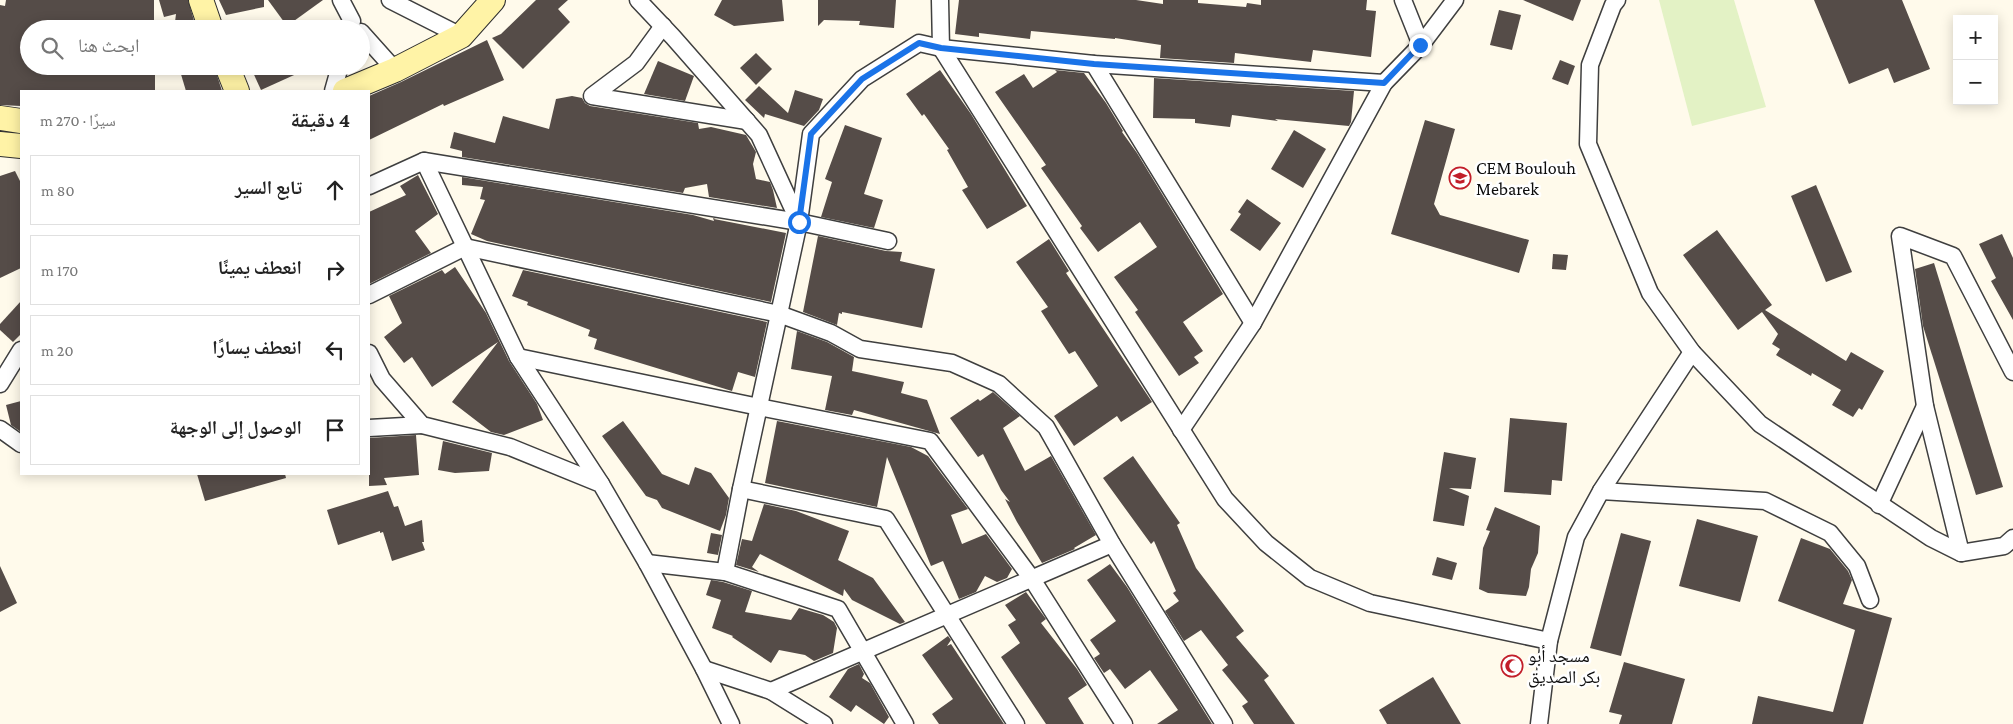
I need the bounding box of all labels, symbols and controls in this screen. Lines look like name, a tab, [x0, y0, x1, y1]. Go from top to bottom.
map controls	[1953, 15, 1998, 105]
button: +	[1953, 15, 1998, 60]
search box	[20, 20, 370, 75]
icon: search	[38, 34, 66, 62]
route end	[1409, 34, 1432, 57]
text: ابحث هنا	[78, 35, 140, 56]
button: −	[1953, 60, 1998, 105]
text: 4 دقيقة	[291, 108, 350, 132]
text: سيرًا · 270 m	[40, 112, 116, 129]
place label: CEM Boulouh Mebarek	[1476, 158, 1576, 199]
school or university icon: CEM Boulouh Mebarek	[1448, 166, 1472, 190]
icon: ahead	[321, 176, 349, 204]
text: تابع السير	[235, 177, 302, 198]
text: 80 m	[41, 182, 75, 199]
route start	[788, 211, 811, 234]
icon: right	[321, 256, 349, 284]
text: انعطف يمينًا	[218, 257, 302, 278]
text: 170 m	[41, 262, 78, 279]
icon: left	[321, 336, 349, 364]
text: انعطف يسارًا	[212, 337, 302, 358]
text: 20 m	[41, 342, 74, 359]
icon: arrive	[321, 416, 349, 444]
text: الوصول إلى الوجهة	[170, 417, 302, 438]
place label: مسجد أبو بكر الصديق	[1528, 645, 1600, 688]
mosque icon: مسجد أبو بكر الصديق	[1500, 654, 1524, 678]

